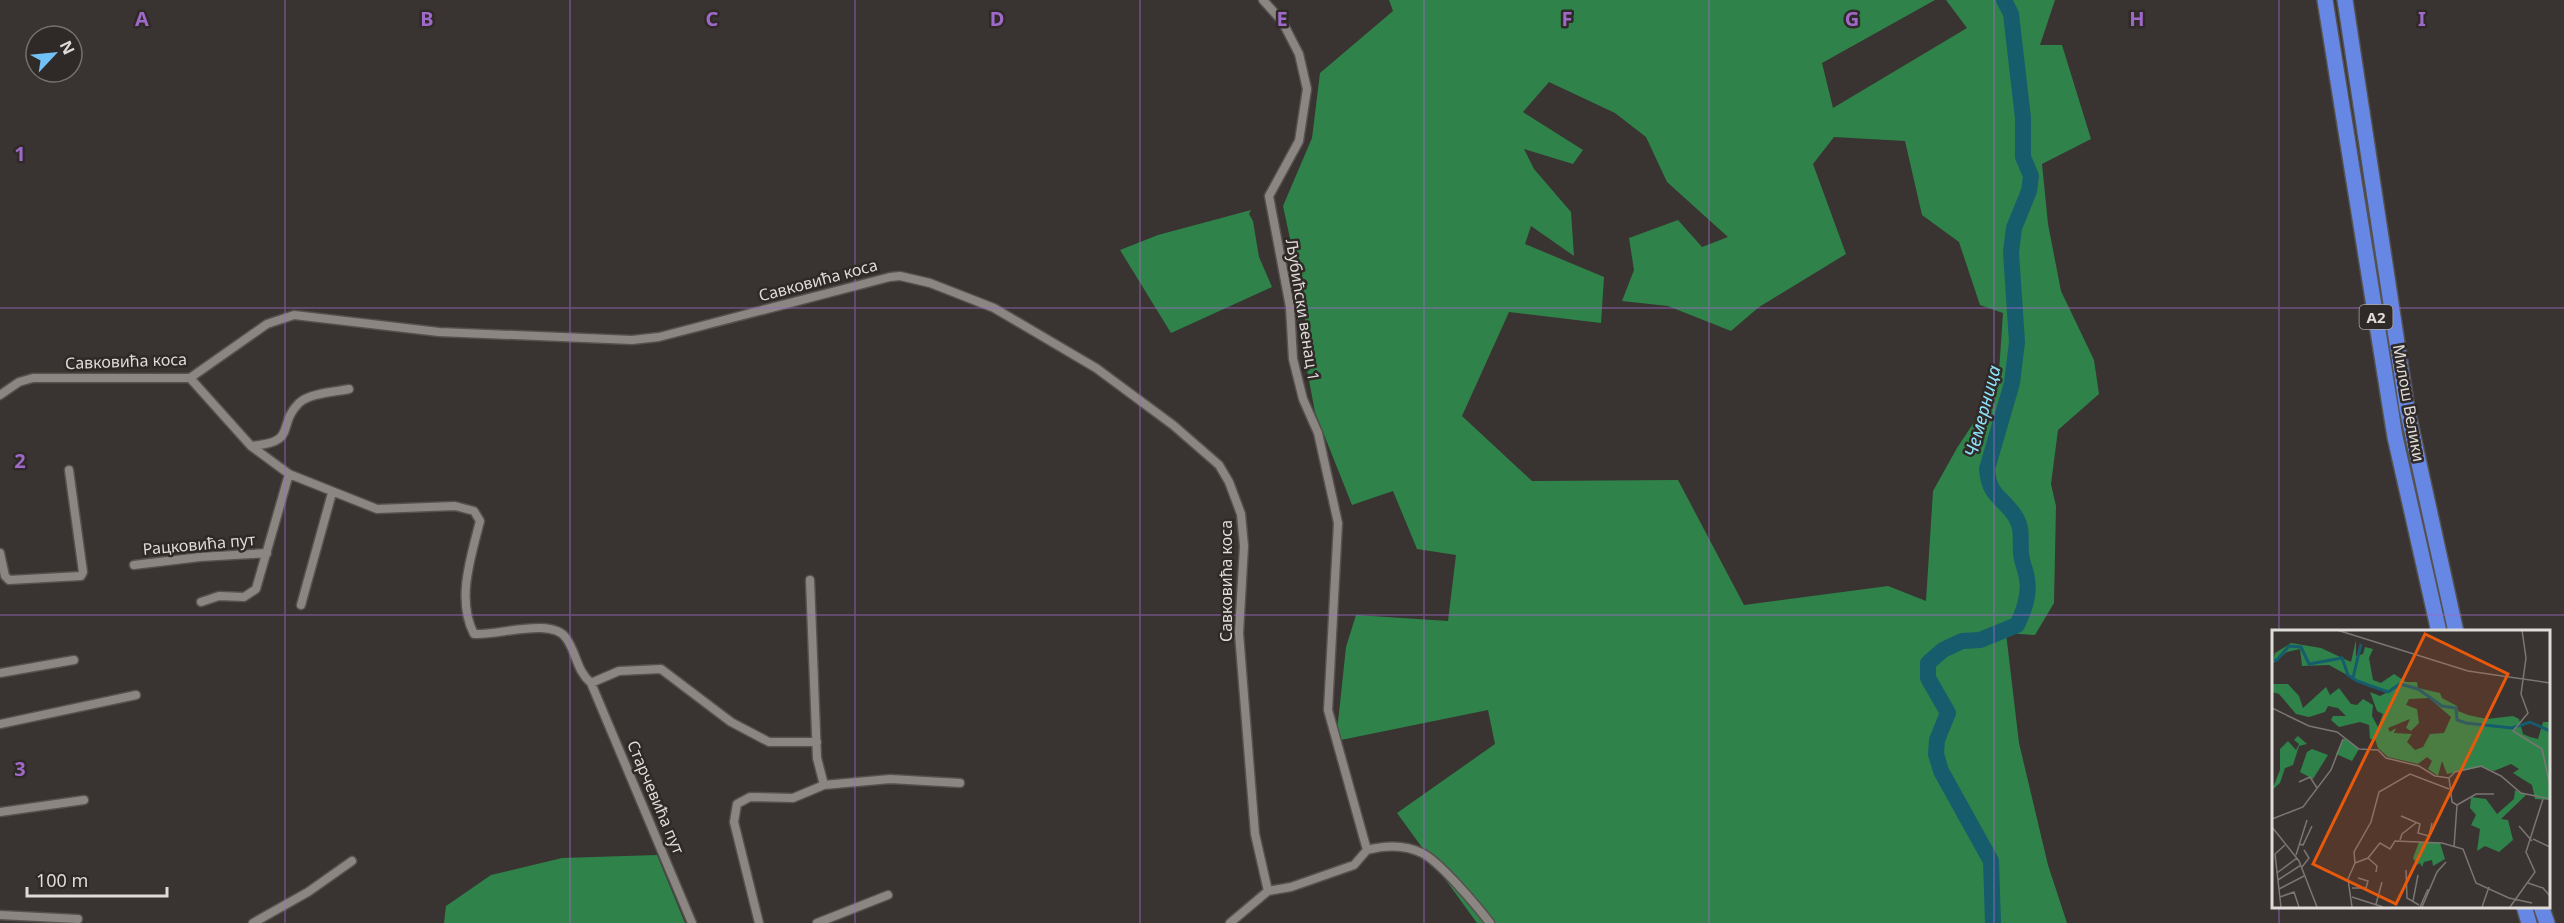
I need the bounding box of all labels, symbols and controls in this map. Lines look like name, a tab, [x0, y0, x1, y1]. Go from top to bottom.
text: A	[135, 5, 149, 32]
text: B	[420, 5, 434, 32]
text: C	[706, 5, 719, 32]
text: D	[990, 5, 1004, 32]
text: E	[1276, 5, 1288, 32]
text: F	[1562, 5, 1572, 32]
text: G	[1845, 5, 1859, 32]
text: H	[2129, 5, 2145, 32]
text: I	[2418, 5, 2426, 32]
north arrow	[24, 24, 84, 84]
text: N	[55, 37, 80, 58]
text: 1	[14, 140, 26, 167]
street label: Љубићски венац 1	[1281, 237, 1325, 383]
street label: Савковића коса	[756, 254, 880, 306]
road number: A2	[2360, 305, 2392, 329]
street label: Милош Велики	[2388, 343, 2430, 463]
street label: Савковића коса	[65, 348, 187, 374]
water label: Чемерница	[1958, 362, 2006, 460]
text: 2	[14, 447, 26, 474]
street label: Савковића коса	[1215, 520, 1237, 642]
street label: Рацковића пут	[142, 528, 257, 560]
inset map	[2272, 630, 2549, 908]
street label: Старчевића пут	[622, 737, 690, 858]
text: 3	[14, 755, 26, 782]
scale bar	[27, 860, 166, 898]
text: 100 m	[36, 868, 88, 892]

